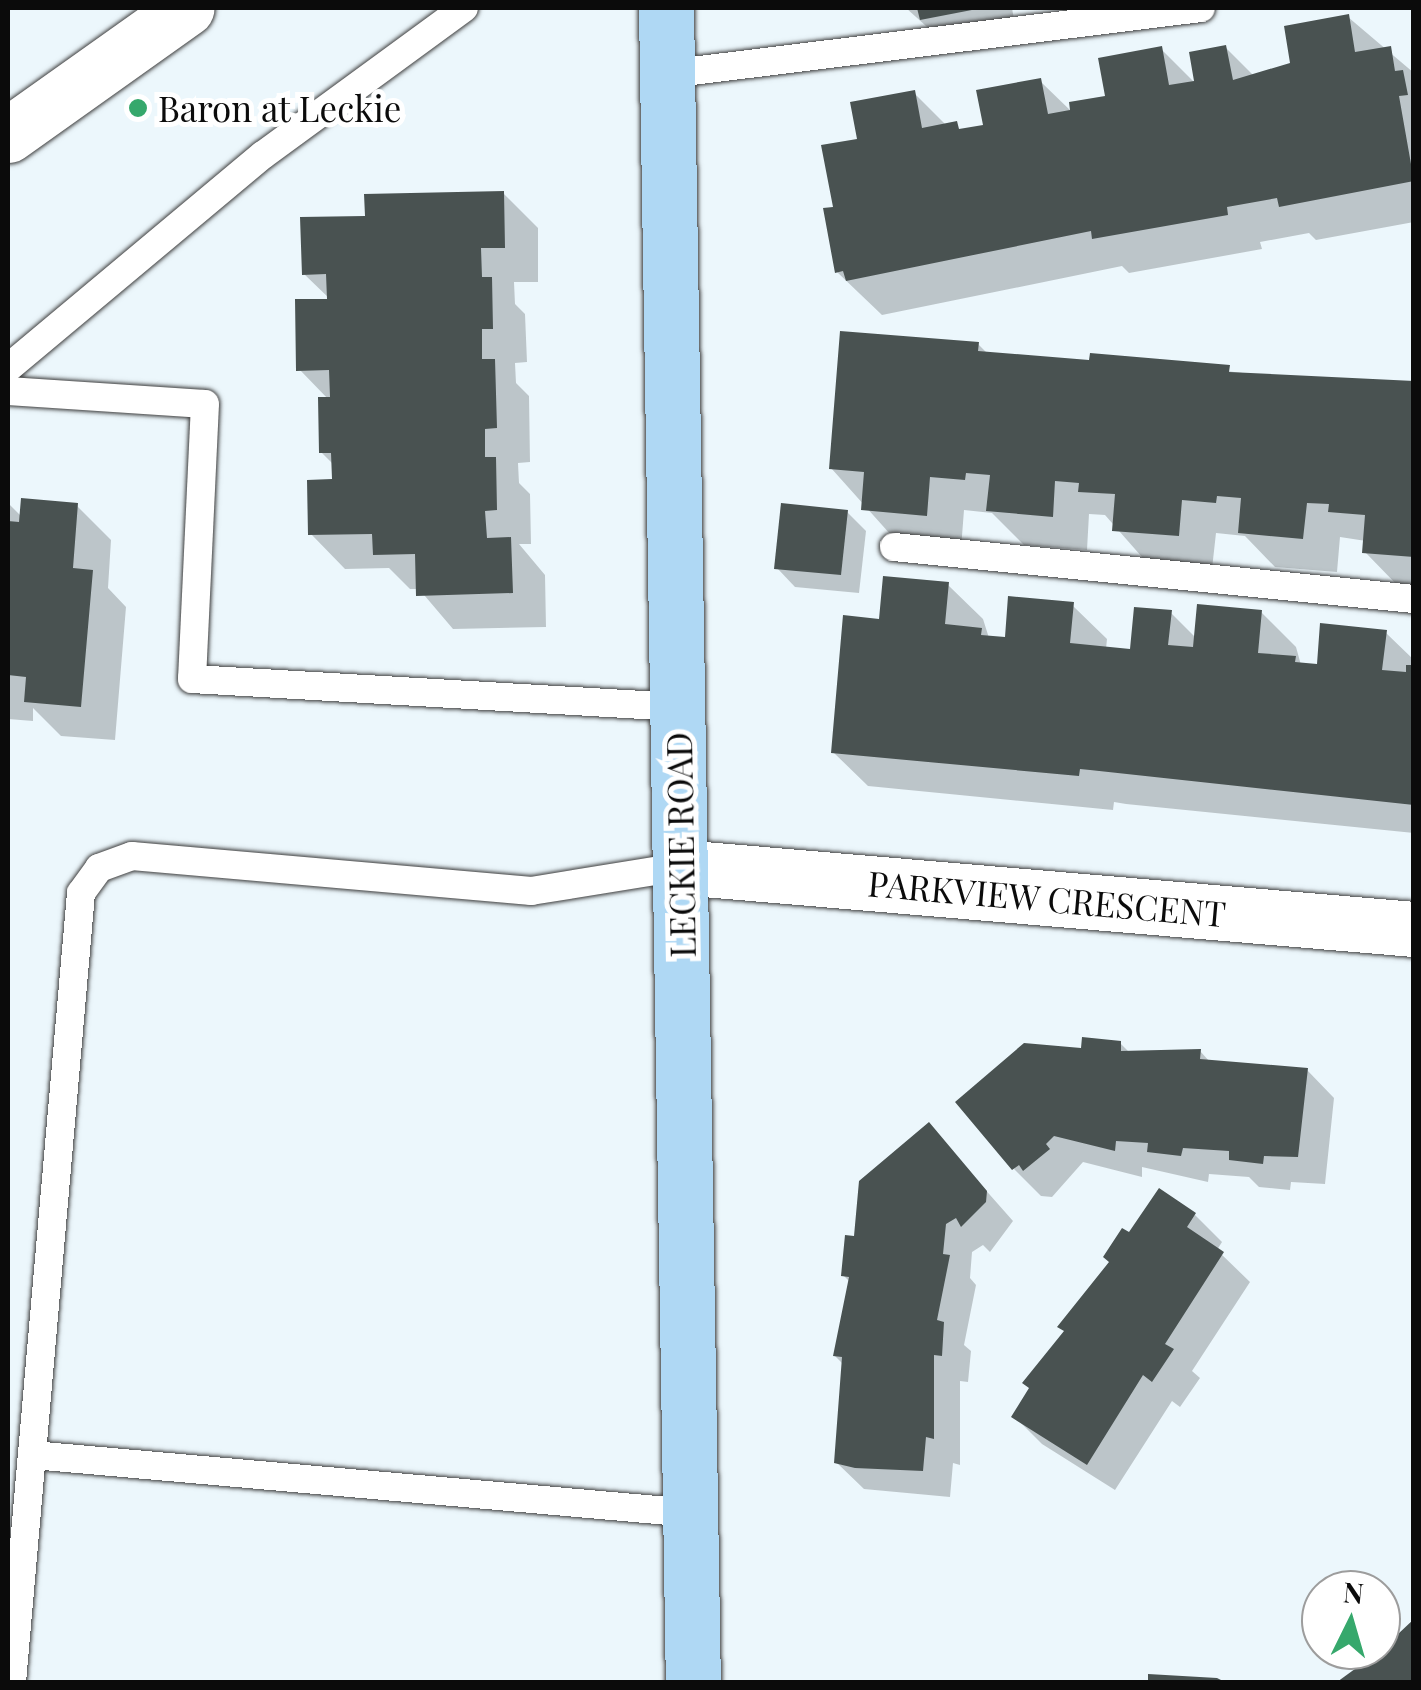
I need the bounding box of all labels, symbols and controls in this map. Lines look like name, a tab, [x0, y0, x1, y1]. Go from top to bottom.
place label: Baron at Leckie	[158, 87, 402, 129]
marker: Baron at Leckie	[127, 97, 149, 119]
street label: LECKIE ROAD	[657, 732, 703, 958]
street label: PARKVIEW CRESCENT	[866, 861, 1228, 935]
north arrow	[1301, 1570, 1401, 1670]
text: N	[1342, 1572, 1365, 1611]

